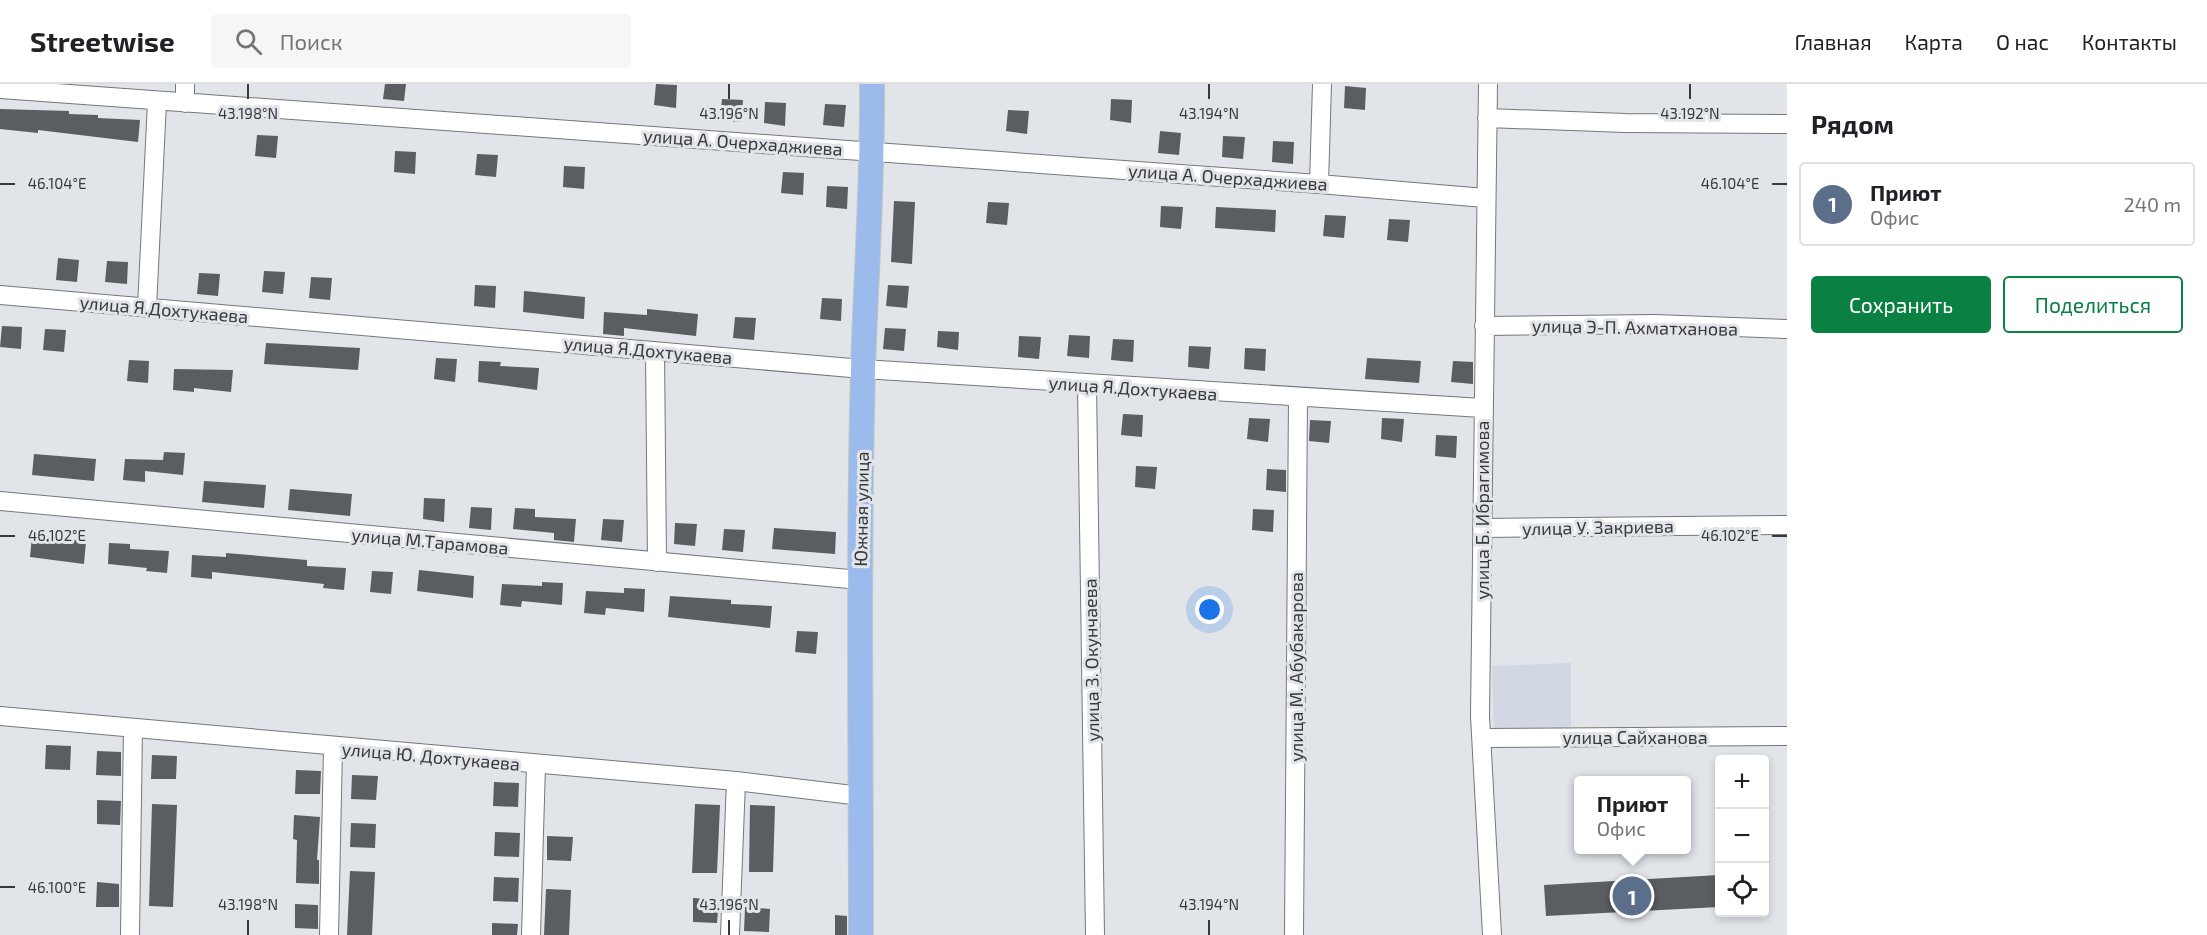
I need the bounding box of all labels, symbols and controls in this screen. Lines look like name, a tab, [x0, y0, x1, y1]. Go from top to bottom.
search box	[211, 14, 631, 68]
text: Streetwise	[30, 24, 175, 58]
icon: search	[232, 25, 265, 58]
text: Поиск	[280, 28, 343, 54]
text: Главная	[1795, 29, 1872, 54]
text: Карта	[1905, 29, 1963, 54]
text: О нас	[1996, 29, 2049, 54]
text: Контакты	[2082, 29, 2177, 54]
text: 43.198°N	[218, 104, 278, 122]
text: 43.196°N	[699, 104, 759, 122]
text: 43.194°N	[1179, 104, 1239, 122]
text: 43.192°N	[1660, 104, 1720, 122]
text: Рядом	[1811, 108, 1894, 139]
street label: улица А. Очерхаджиева	[643, 124, 843, 160]
street label: улица А. Очерхаджиева	[1128, 159, 1328, 195]
text: 46.104°E	[28, 174, 86, 192]
text: 46.104°E	[1701, 174, 1759, 192]
text: Приют	[1870, 179, 1942, 205]
text: 1	[1828, 192, 1837, 216]
text: 240 m	[2123, 192, 2181, 216]
text: Офис	[1870, 205, 1919, 229]
button: Сохранить	[1811, 276, 1991, 333]
button: Поделиться	[2003, 276, 2183, 333]
street label: улица Я.Дохтукаева	[79, 291, 249, 327]
street label: улица Э-П. Ахматханова	[1532, 314, 1738, 340]
street label: улица Я.Дохтукаева	[563, 332, 733, 368]
street label: улица Я.Дохтукаева	[1048, 371, 1218, 405]
street label: улица Б. Ибрагимова	[1471, 421, 1493, 599]
street label: Южная улица	[849, 451, 873, 567]
street label: улица У. Закриева	[1522, 515, 1674, 539]
street label: улица М.Тарамова	[351, 523, 509, 559]
text: 46.102°E	[28, 526, 86, 544]
text: 46.102°E	[1701, 526, 1759, 544]
street label: улица М. Абубакарова	[1285, 572, 1307, 762]
street label: улица З. Окунчаева	[1079, 578, 1103, 742]
your location	[1195, 595, 1224, 624]
street label: улица Сайханова	[1562, 726, 1708, 748]
street label: улица Ю. Дохтукаева	[341, 737, 521, 775]
map controls	[1715, 755, 1769, 917]
button: +	[1715, 755, 1769, 809]
popup	[1574, 776, 1691, 854]
text: Приют	[1597, 790, 1668, 816]
button: −	[1715, 809, 1769, 863]
text: Офис	[1597, 816, 1646, 840]
button: locate	[1715, 863, 1769, 917]
pin: 1	[1612, 874, 1652, 918]
text: 46.100°E	[28, 878, 86, 896]
text: 43.198°N	[218, 895, 278, 913]
text: 43.196°N	[699, 895, 759, 913]
text: 43.194°N	[1179, 895, 1239, 913]

